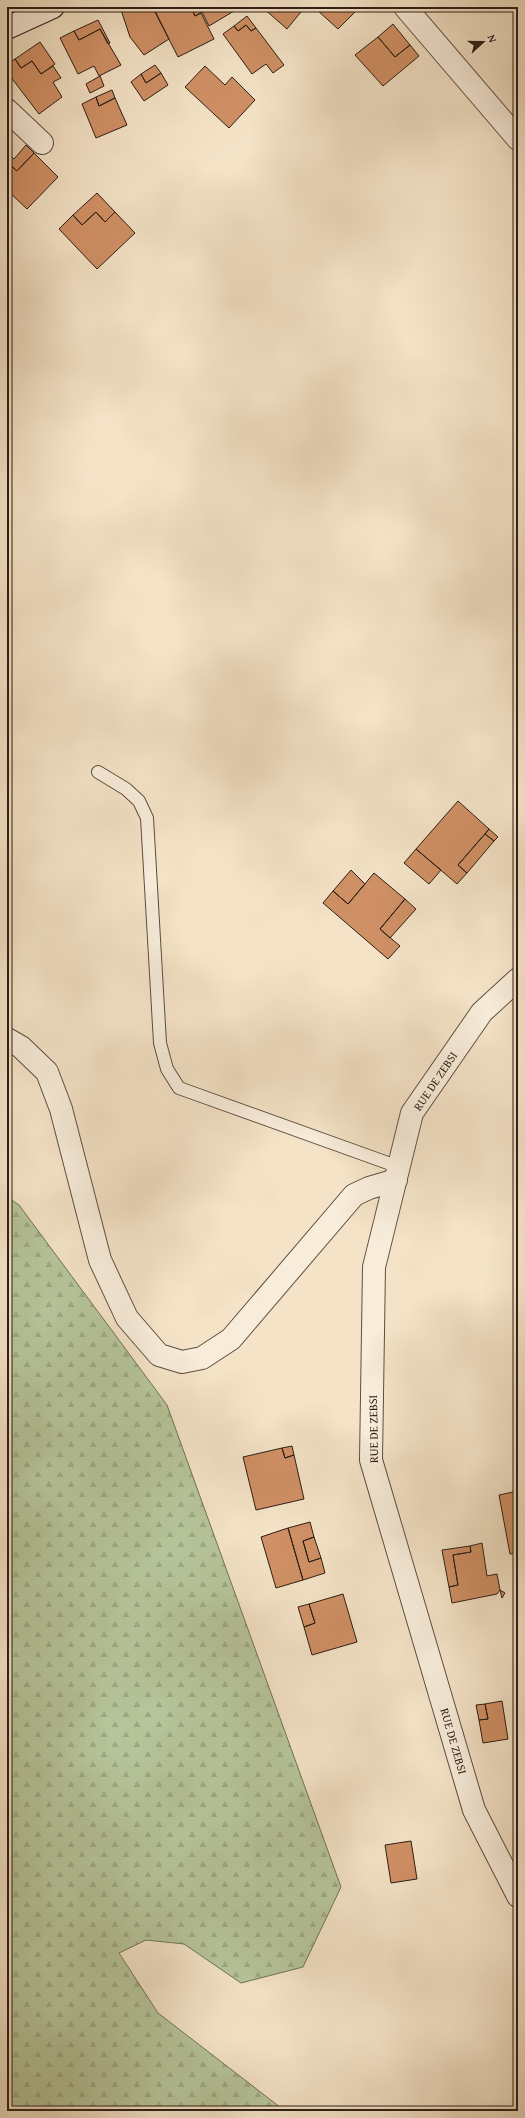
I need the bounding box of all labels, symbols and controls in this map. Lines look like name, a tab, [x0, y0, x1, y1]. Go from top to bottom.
north arrow	[463, 22, 503, 62]
text: N	[484, 32, 501, 45]
street label: RUE DE ZEBSI	[409, 1048, 461, 1114]
street label: RUE DE ZEBSI	[364, 1394, 382, 1463]
street label: RUE DE ZEBSI	[436, 1706, 472, 1776]

